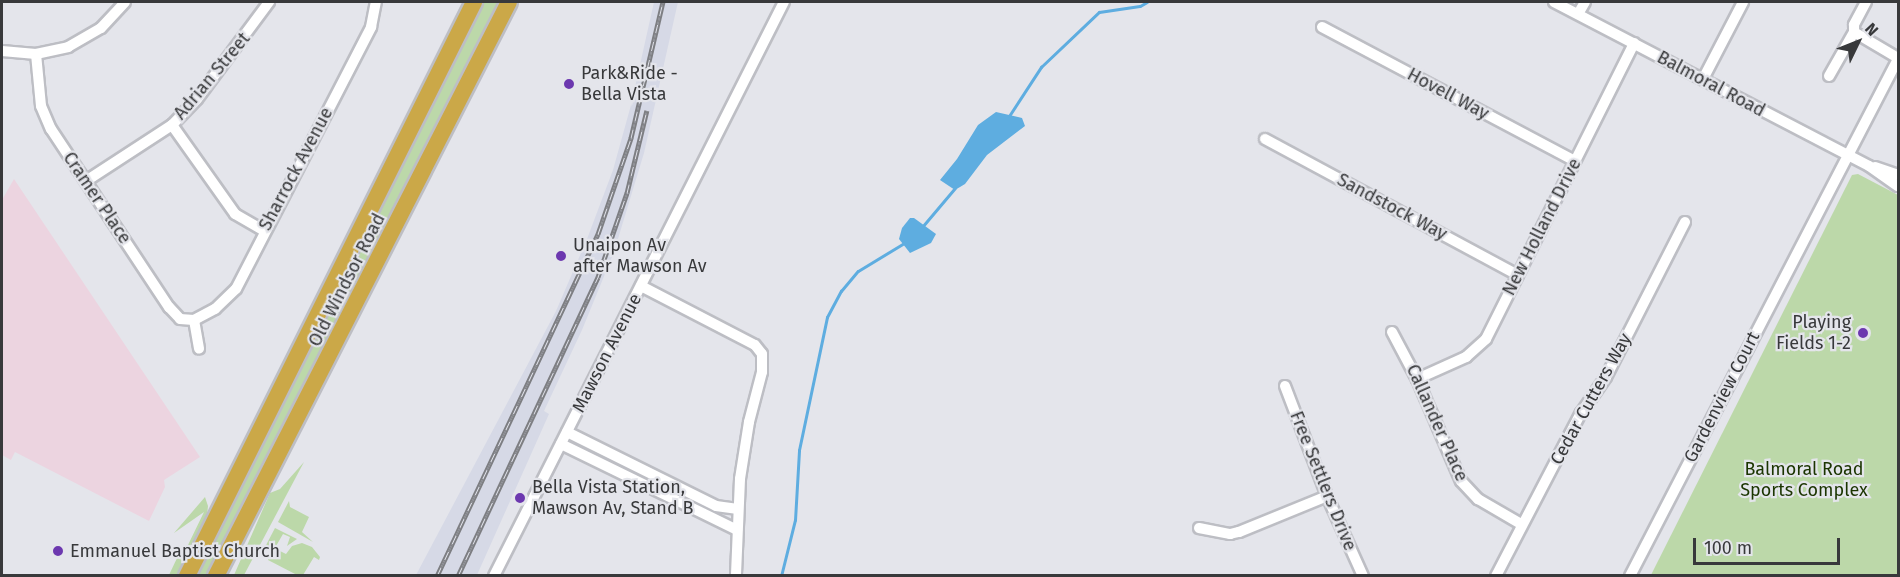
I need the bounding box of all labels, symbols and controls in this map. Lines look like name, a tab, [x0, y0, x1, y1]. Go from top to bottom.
north arrow	[1828, 12, 1888, 72]
text: N	[1861, 19, 1882, 40]
street label: Adrian Street	[169, 28, 255, 124]
street label: Balmoral Road	[1653, 46, 1769, 122]
place label: Park&Ride - Bella Vista	[581, 63, 678, 106]
street label: Hovell Way	[1404, 64, 1492, 124]
marker: Park&Ride - Bella Vista	[562, 77, 576, 91]
street label: Sharrock Avenue	[254, 104, 338, 234]
street label: Cramer Place	[58, 148, 136, 248]
street label: New Holland Drive	[1498, 155, 1586, 299]
street label: Sandstock Way	[1333, 169, 1451, 245]
street label: Old Windsor Road	[304, 210, 390, 350]
place label: Unaipon Av after Mawson Av	[573, 235, 707, 278]
marker: Unaipon Av after Mawson Av	[554, 249, 568, 263]
street label: Mawson Avenue	[568, 290, 646, 416]
place label: Playing Fields 1-2	[1776, 312, 1851, 354]
marker: Playing Fields 1-2	[1856, 326, 1870, 340]
street label: Gardenview Court	[1680, 328, 1764, 466]
street label: Cedar Cutters Way	[1546, 329, 1636, 469]
street label: Callander Place	[1402, 361, 1472, 485]
street label: Free Settlers Drive	[1285, 408, 1361, 554]
park label: Balmoral Road Sports Complex	[1740, 459, 1868, 502]
place label: Bella Vista Station, Mawson Av, Stand B	[532, 477, 693, 520]
marker: Bella Vista Station, Mawson Av, Stand B	[513, 491, 527, 505]
scale bar	[1696, 526, 1843, 564]
text: 100 m	[1704, 537, 1752, 559]
place label: Emmanuel Baptist Church	[70, 540, 280, 562]
marker: Emmanuel Baptist Church	[51, 544, 65, 558]

